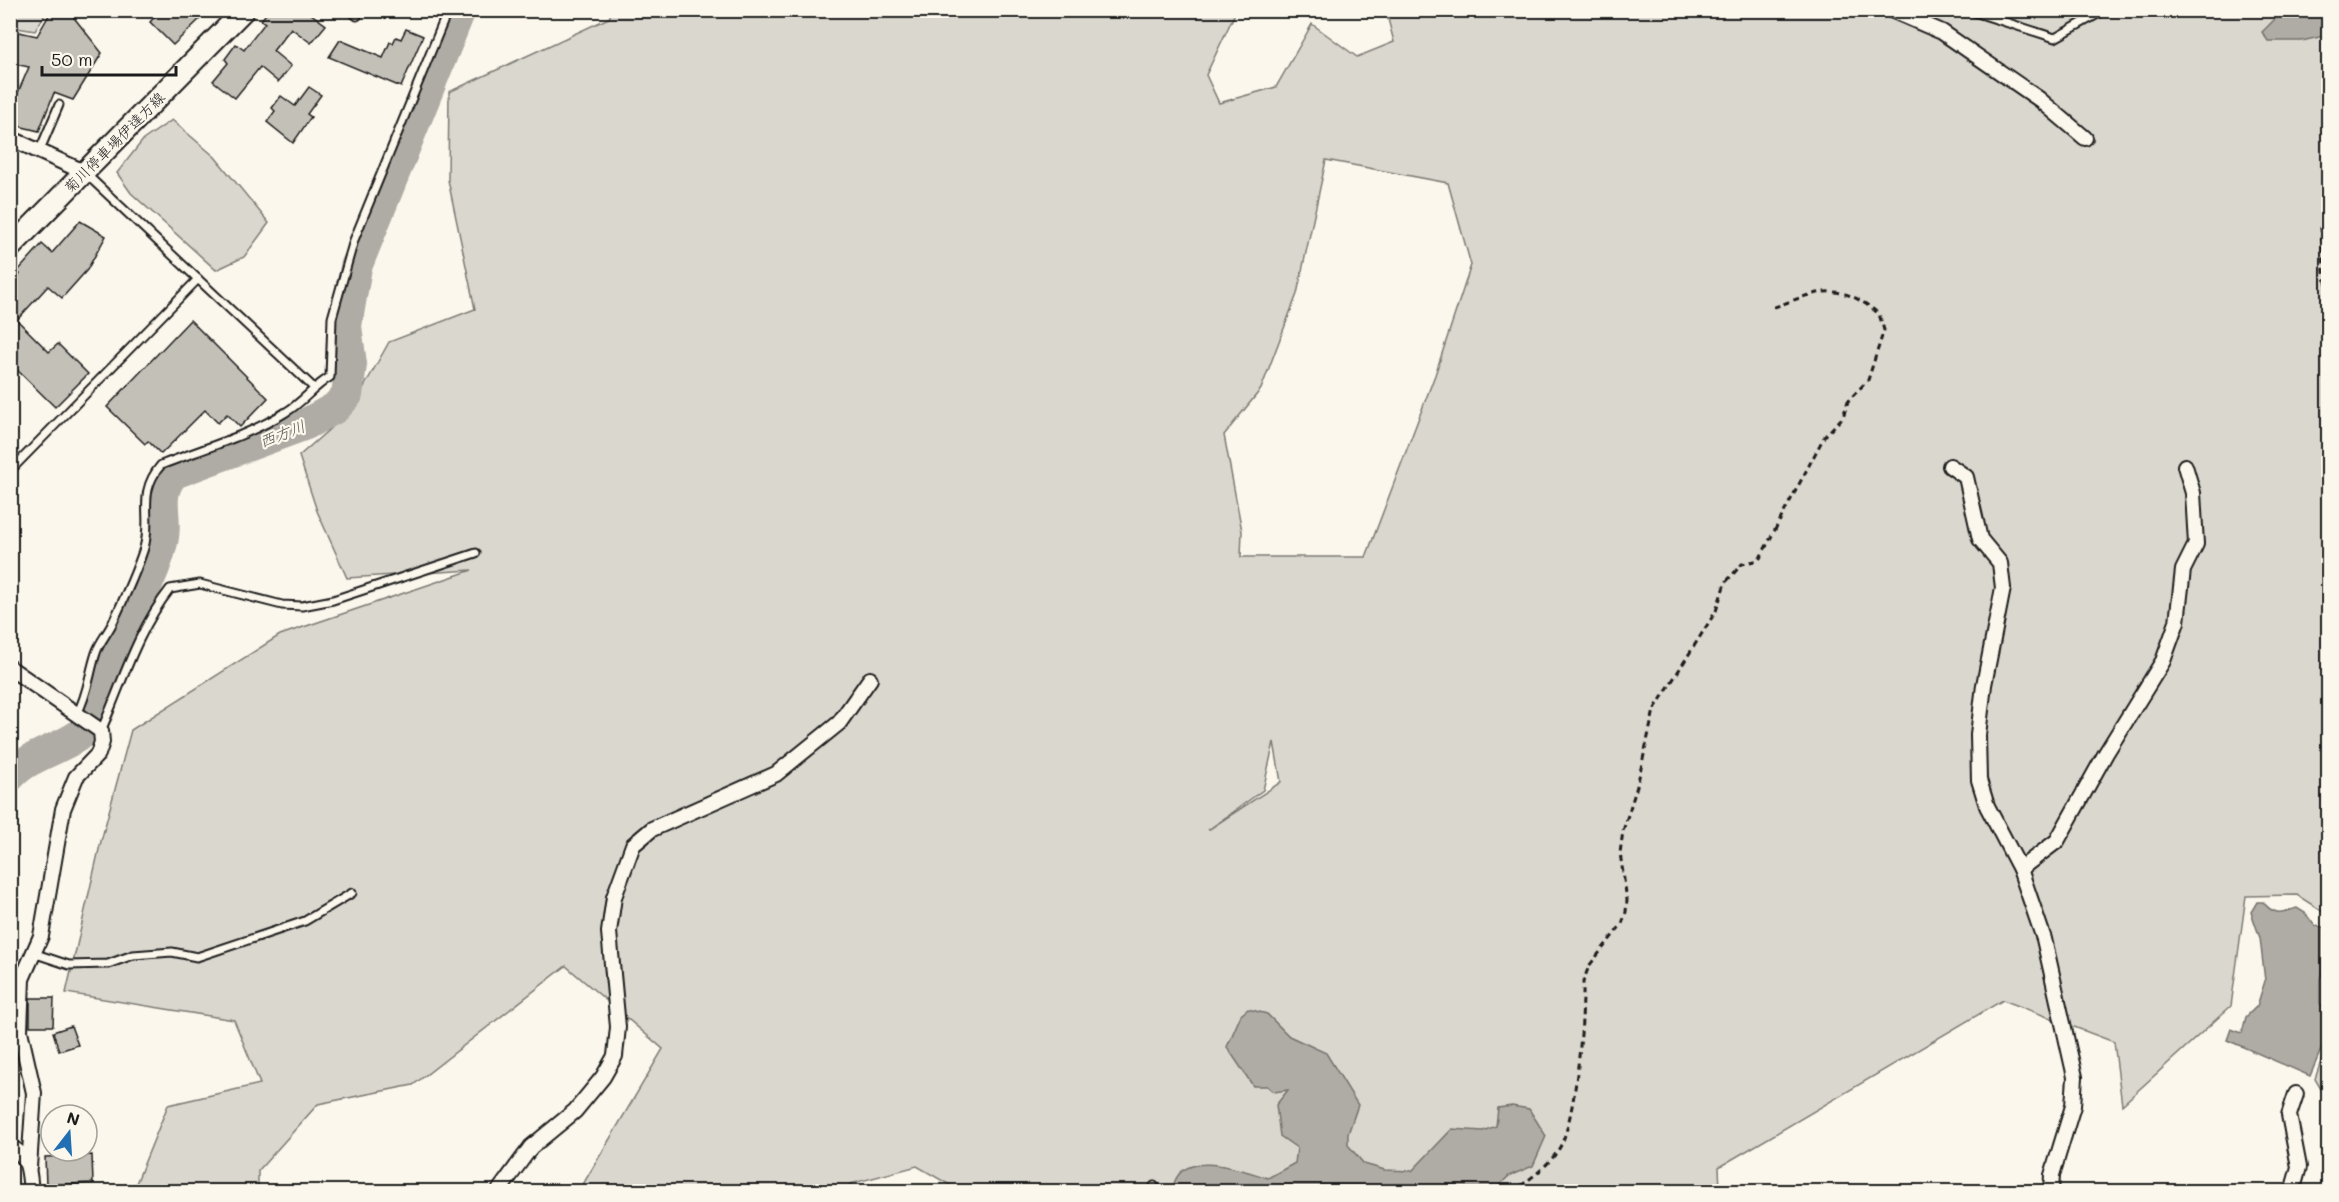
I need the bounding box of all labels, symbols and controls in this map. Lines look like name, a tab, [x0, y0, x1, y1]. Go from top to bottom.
scale bar	[42, 39, 176, 77]
text: 50 m	[51, 47, 93, 71]
street label: 菊川停車場伊達方線	[59, 87, 169, 197]
water label: 西方川	[256, 415, 308, 451]
north arrow	[39, 1103, 99, 1163]
text: N	[65, 1106, 82, 1130]

